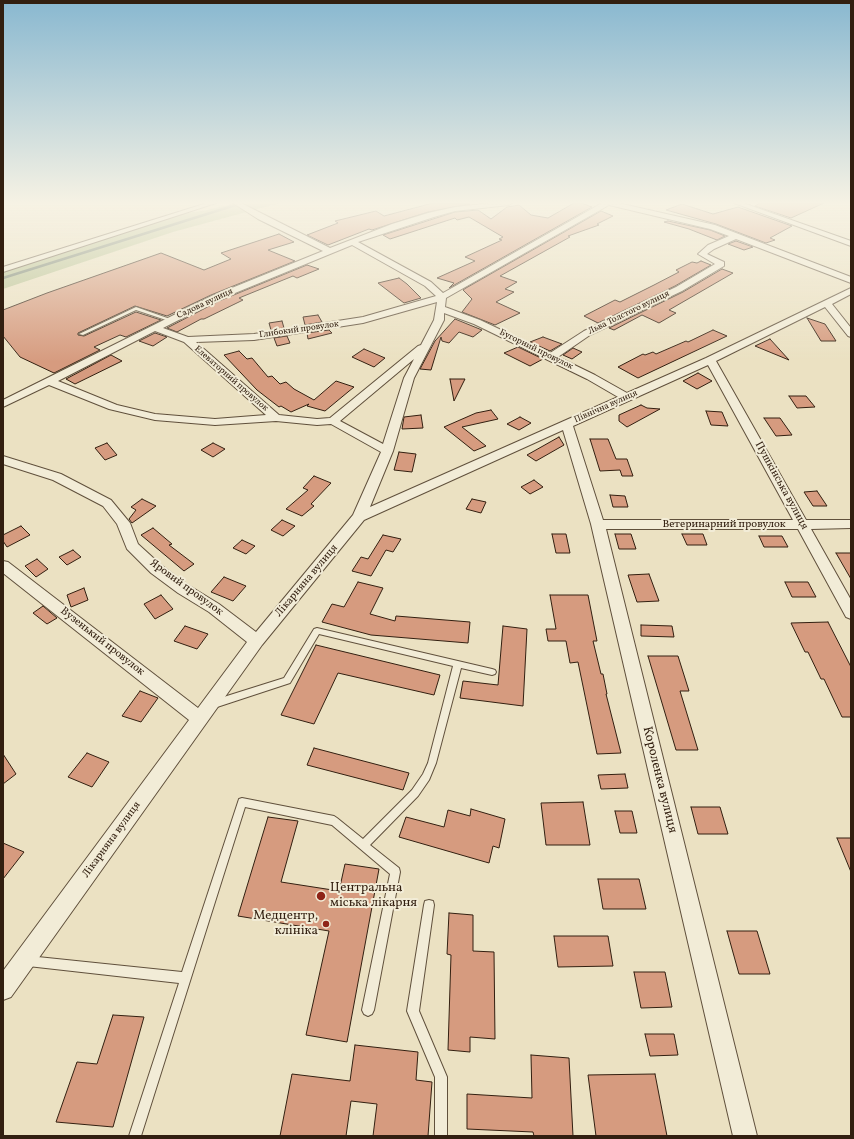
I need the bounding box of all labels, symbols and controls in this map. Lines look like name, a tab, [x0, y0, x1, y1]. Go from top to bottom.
street label: Садова вулиця	[175, 286, 235, 322]
street label: Льва Толстого вулиця	[587, 289, 671, 337]
street label: Глибокий провулок	[258, 319, 340, 341]
street label: Бугорний провулок	[497, 327, 575, 373]
street label: Елеваторний провулок	[192, 344, 270, 414]
street label: Північна вулиця	[573, 388, 639, 426]
street label: Пушкінська вулиця	[751, 440, 811, 532]
street label: Ветеринарний провулок	[662, 518, 786, 532]
street label: Лікарняна вулиця	[273, 542, 341, 620]
street label: Яровий провулок	[147, 557, 225, 619]
street label: Вузенький провулок	[57, 605, 147, 679]
street label: Короленка вулиця	[638, 725, 680, 835]
street label: Лікарняна вулиця	[80, 799, 144, 881]
place label: Центральна міська лікарня	[330, 881, 417, 912]
marker: Центральна міська лікарня	[315, 890, 327, 902]
place label: Медцентр, клініка	[253, 909, 318, 940]
marker: Медцентр, клініка	[321, 919, 331, 929]

